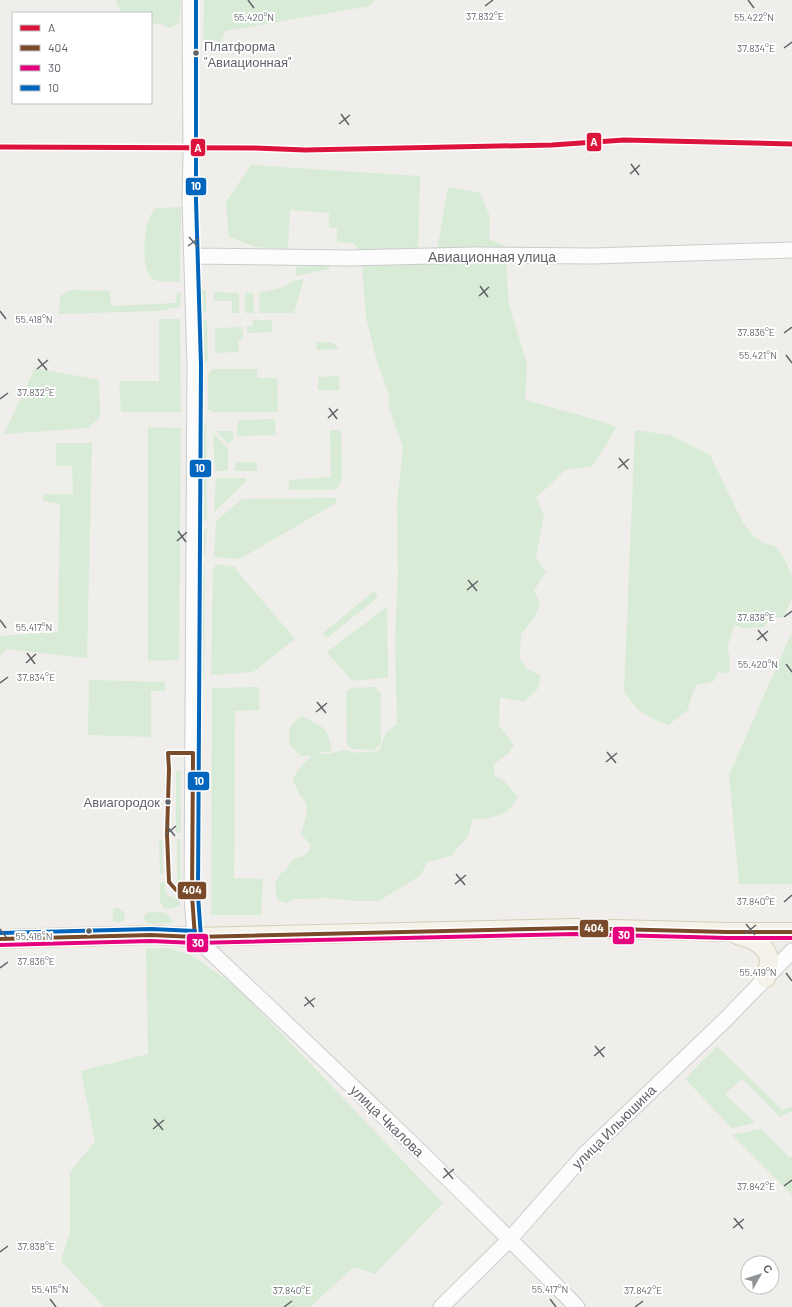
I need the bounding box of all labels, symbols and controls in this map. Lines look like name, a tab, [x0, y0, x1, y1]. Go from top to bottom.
text: 37.832°E	[466, 10, 504, 22]
text: 55.420°N	[234, 11, 274, 23]
text: 55.422°N	[734, 11, 774, 23]
legend	[12, 12, 152, 104]
text: A	[48, 20, 55, 34]
place label: Платформа "Авиационная"	[204, 38, 292, 70]
text: 404	[48, 40, 68, 54]
text: 37.834°E	[737, 42, 775, 54]
marker: Платформа "Авиационная"	[191, 48, 201, 58]
text: 30	[48, 60, 61, 74]
text: 10	[48, 80, 59, 94]
line badge: A	[586, 132, 602, 152]
text: A	[590, 135, 598, 148]
line badge: A	[190, 138, 206, 157]
text: A	[194, 141, 202, 154]
line badge: 10	[185, 177, 207, 196]
text: 10	[191, 179, 201, 192]
street label: Авиационная улица	[428, 248, 556, 265]
text: 55.418°N	[16, 313, 52, 325]
text: 37.836°E	[737, 326, 775, 338]
text: 55.421°N	[739, 349, 777, 361]
text: 37.832°E	[17, 386, 55, 398]
line badge: 10	[189, 459, 212, 478]
text: 10	[195, 461, 205, 474]
text: 37.838°E	[737, 611, 775, 623]
text: 55.417°N	[16, 621, 52, 633]
text: 55.420°N	[738, 658, 778, 670]
text: 37.834°E	[17, 671, 55, 683]
line badge: 10	[187, 771, 210, 791]
text: 10	[194, 774, 204, 787]
place label: Авиагородок	[84, 794, 160, 810]
marker: Авиагородок	[163, 797, 173, 807]
line badge: 404	[177, 881, 207, 900]
text: 404	[182, 883, 202, 896]
text: 37.840°E	[737, 895, 775, 907]
line badge: 404	[579, 919, 609, 938]
text: 404	[584, 921, 604, 934]
unlabelled marker	[84, 926, 94, 936]
line badge: 30	[612, 926, 635, 945]
text: 30	[618, 928, 630, 941]
text: 55.416°N	[16, 930, 52, 942]
line badge: 30	[186, 933, 209, 953]
text: 30	[192, 936, 204, 949]
text: 37.836°E	[17, 955, 55, 967]
text: 55.419°N	[740, 966, 776, 978]
street label: улица Чкалова	[347, 1081, 428, 1160]
street label: улица Ильюшина	[568, 1081, 659, 1172]
text: 37.842°E	[737, 1180, 775, 1192]
text: 37.838°E	[17, 1240, 55, 1252]
north arrow	[740, 1255, 780, 1295]
text: С	[761, 1261, 776, 1276]
text: 55.415°N	[32, 1283, 68, 1295]
text: 55.417°N	[532, 1283, 568, 1295]
text: 37.840°E	[273, 1284, 311, 1296]
text: 37.842°E	[624, 1284, 662, 1296]

